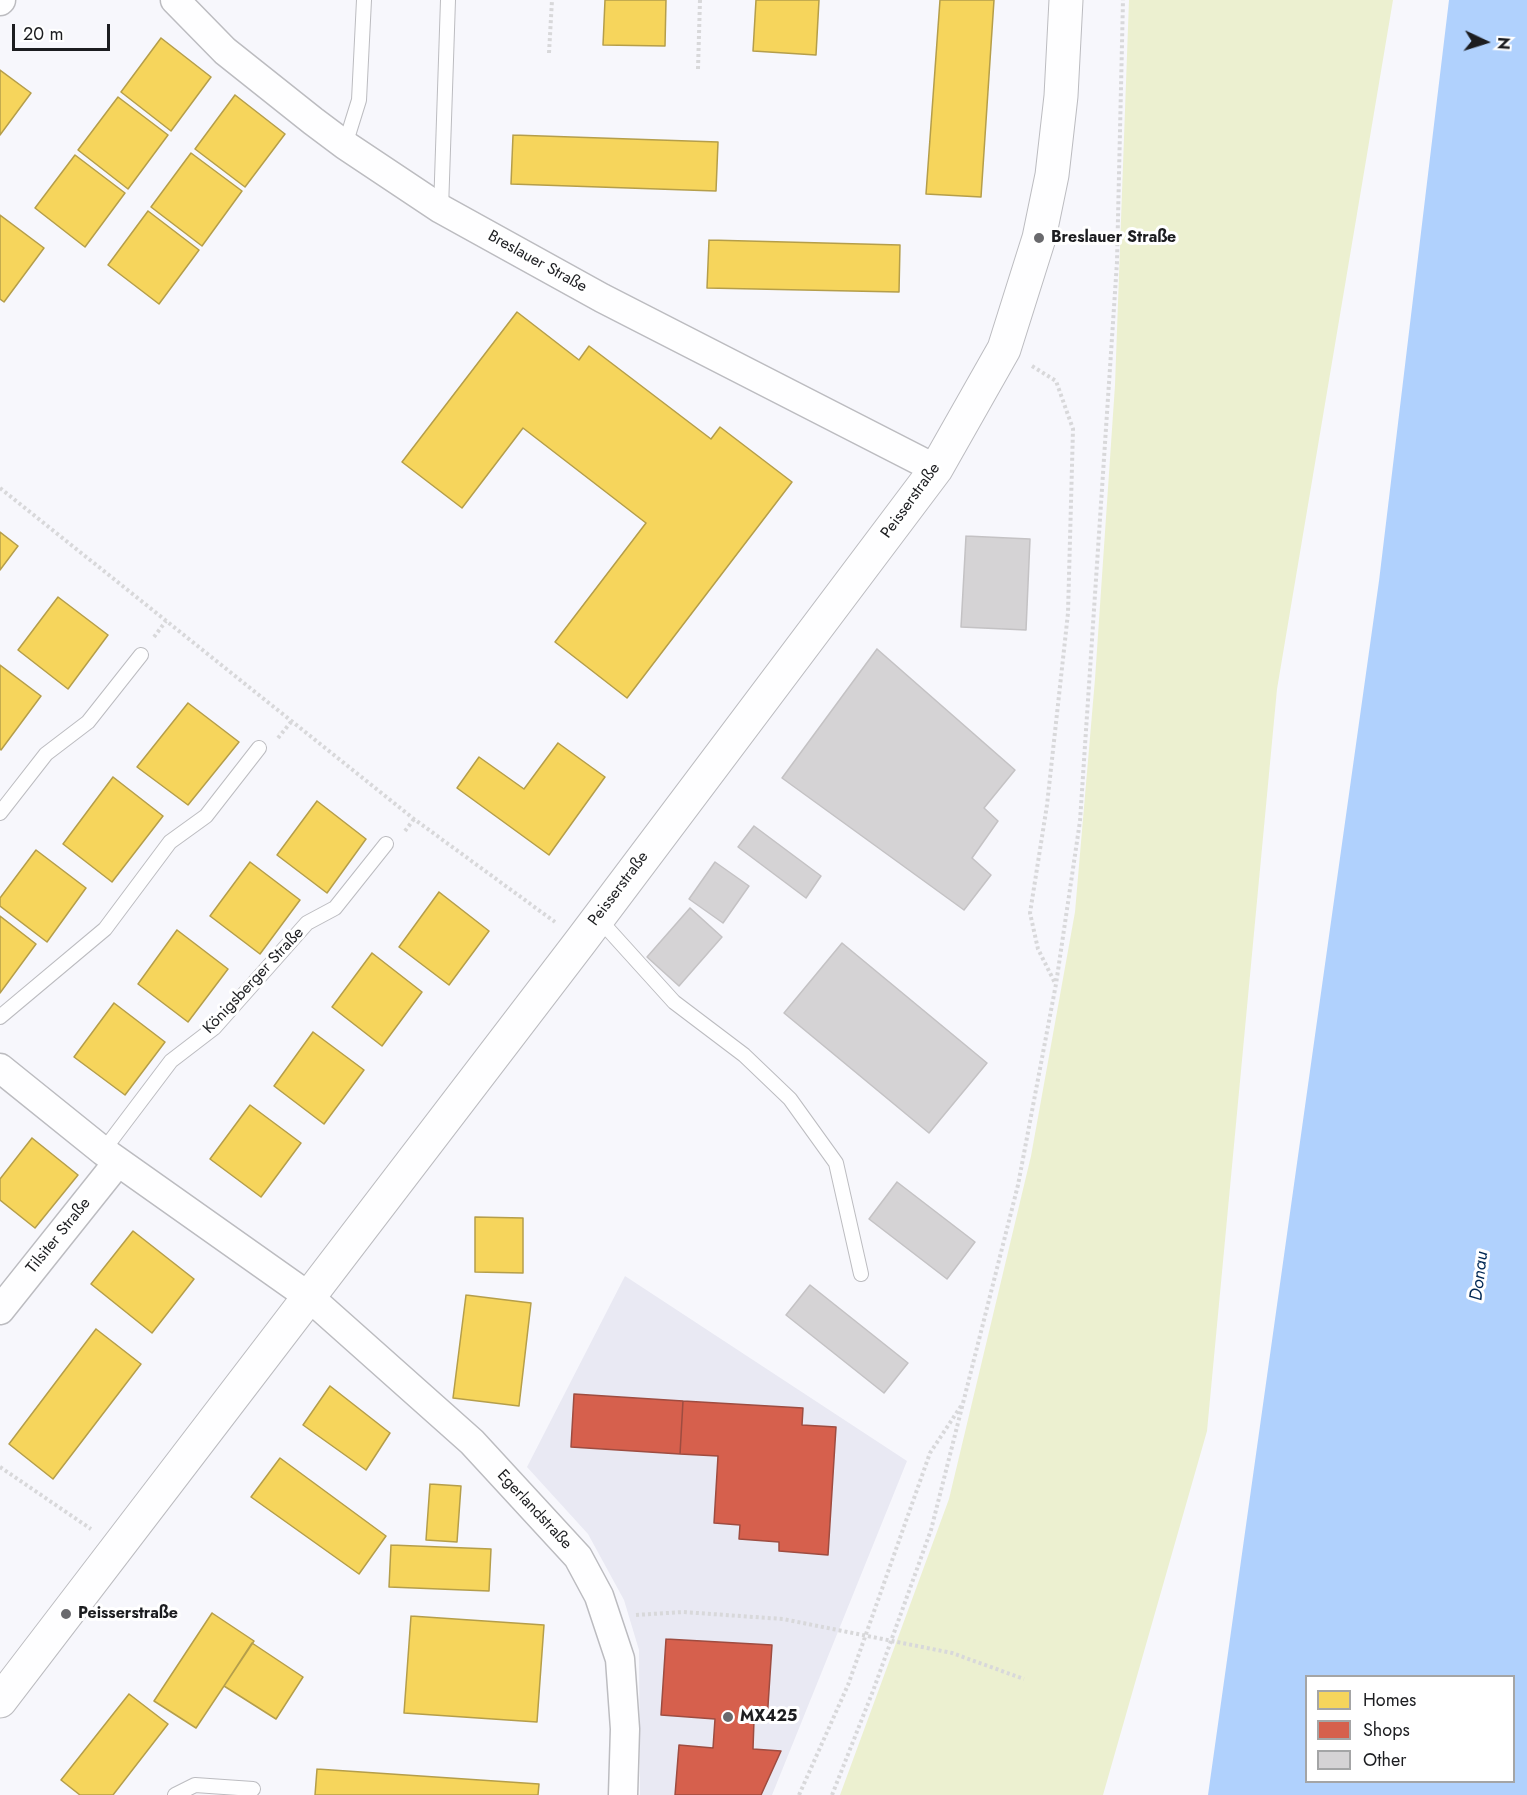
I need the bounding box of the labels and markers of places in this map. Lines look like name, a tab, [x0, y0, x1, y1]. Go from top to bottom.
place label: Breslauer Straße	[1051, 228, 1176, 248]
marker: Breslauer Straße	[1032, 231, 1046, 245]
place label: Peisserstraße	[78, 1604, 178, 1624]
marker: Peisserstraße	[59, 1607, 73, 1621]
place label: MX425	[740, 1707, 797, 1727]
marker: MX425	[721, 1710, 735, 1724]

